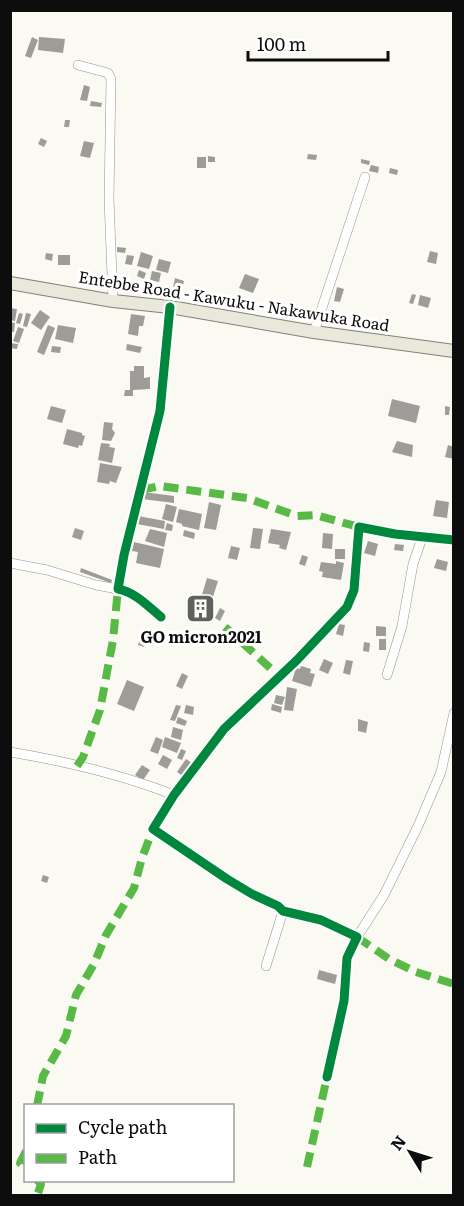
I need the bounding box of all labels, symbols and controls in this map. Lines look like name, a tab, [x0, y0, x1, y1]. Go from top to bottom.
scale bar	[248, 24, 388, 62]
text: 100 m	[257, 30, 306, 57]
street label: Entebbe Road - Kawuku - Nakawuka Road	[77, 264, 392, 337]
building icon: GO micron2021	[185, 593, 217, 625]
place label: GO micron2021	[140, 624, 262, 648]
legend	[24, 1104, 234, 1182]
text: Cycle path	[78, 1113, 167, 1140]
north arrow	[380, 1122, 440, 1182]
text: N	[384, 1129, 411, 1155]
text: Path	[78, 1143, 117, 1170]

